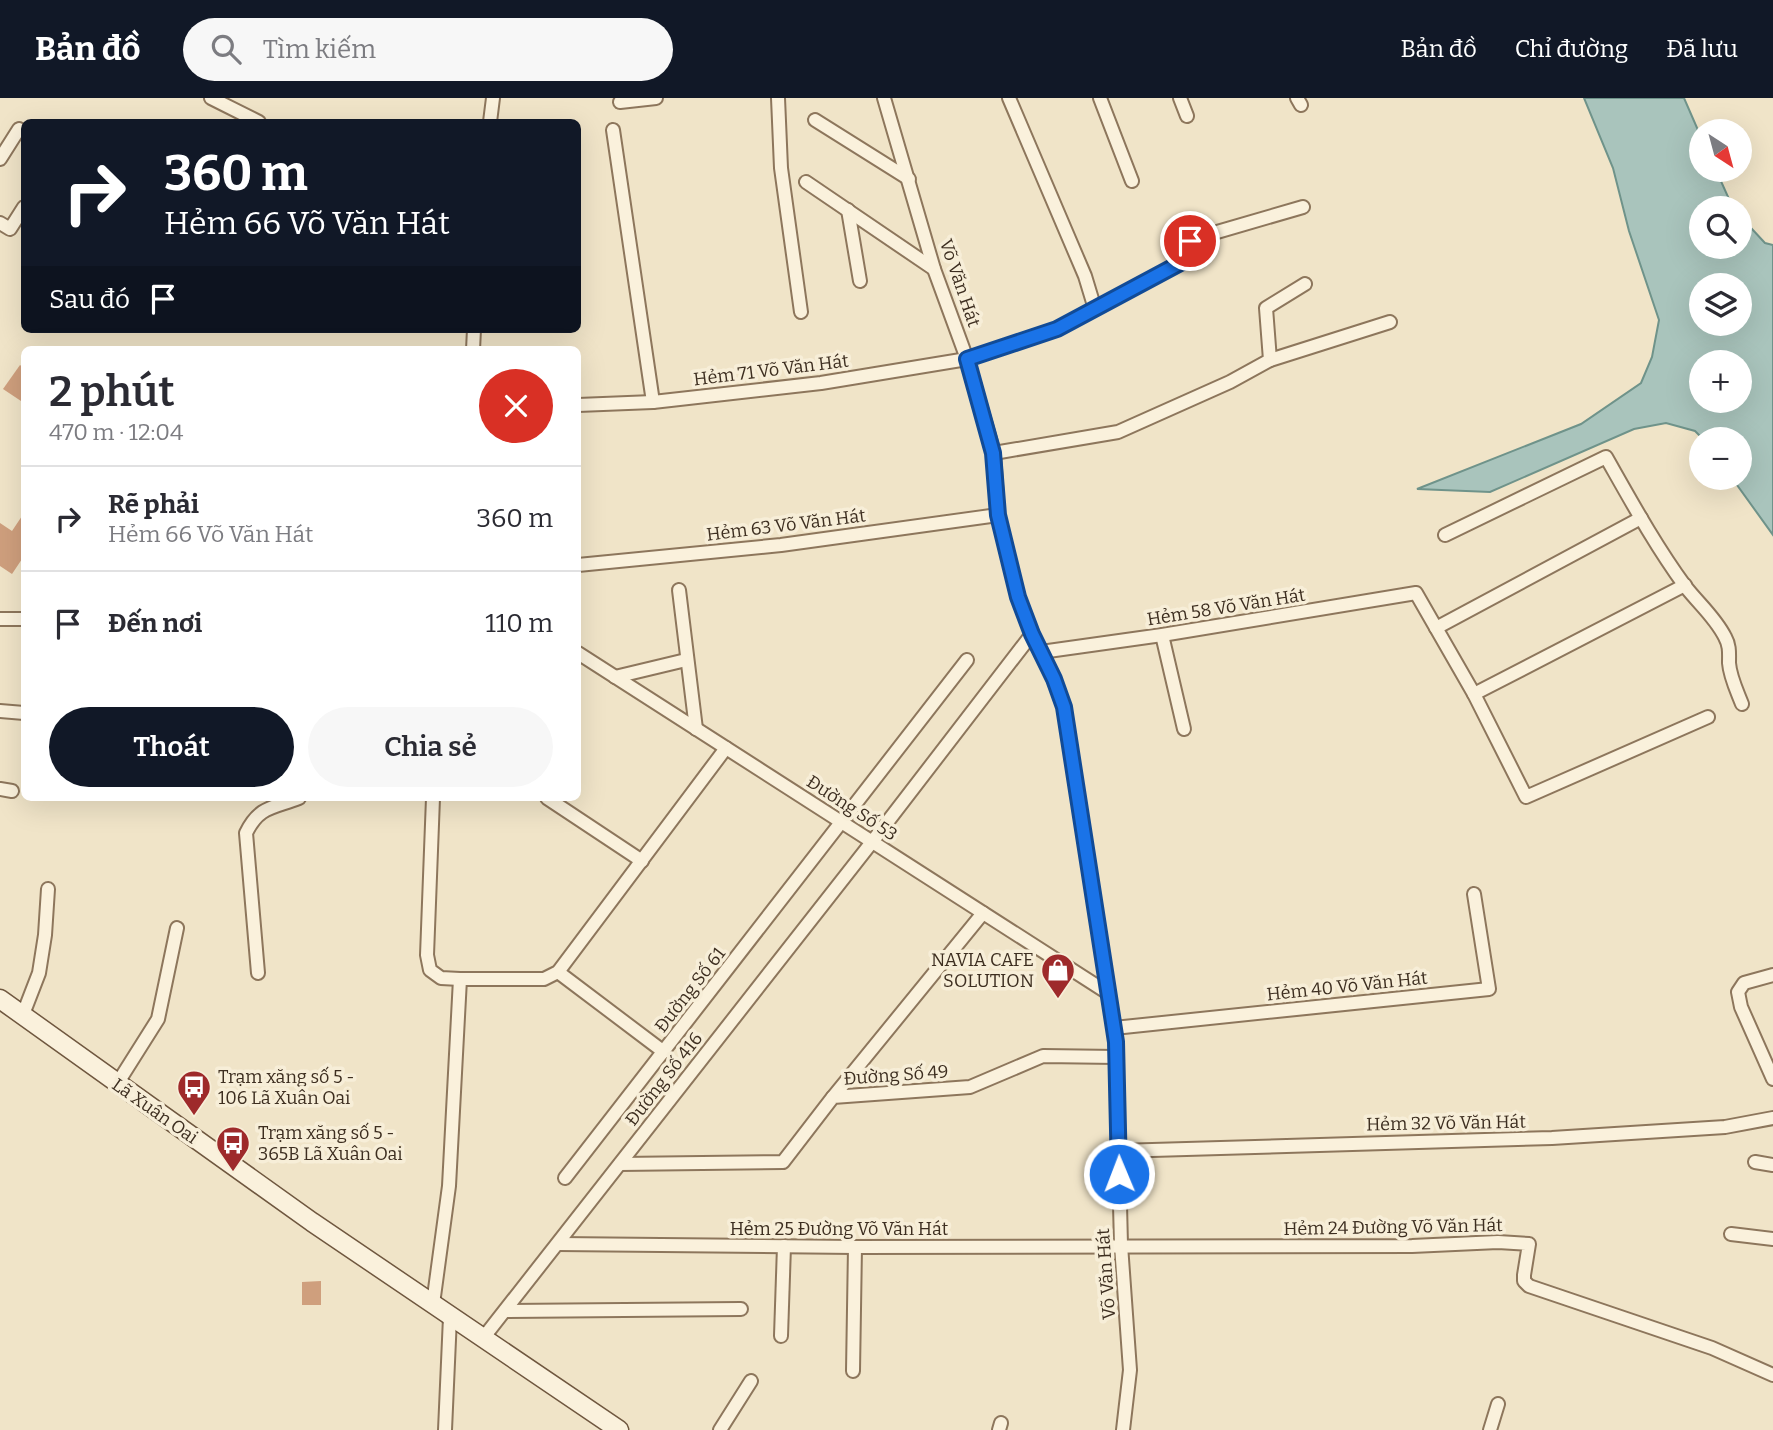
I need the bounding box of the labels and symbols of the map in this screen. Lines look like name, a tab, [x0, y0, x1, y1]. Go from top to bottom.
north arrow	[1689, 119, 1752, 182]
pin	[1160, 211, 1220, 271]
street label: Võ Văn Hát	[935, 236, 985, 330]
street label: Hẻm 71 Võ Văn Hát	[692, 350, 850, 390]
street label: Hẻm 63 Võ Văn Hát	[705, 504, 867, 546]
street label: Hẻm 58 Võ Văn Hát	[1145, 584, 1307, 630]
street label: Đường Số 53	[803, 771, 901, 845]
street label: Đường Số 61	[650, 943, 730, 1037]
place label: NAVIA CAFE SOLUTION	[931, 949, 1034, 992]
shop icon: NAVIA CAFE SOLUTION	[1039, 951, 1077, 1000]
street label: Hẻm 40 Võ Văn Hát	[1265, 967, 1429, 1005]
street label: Đường Số 416	[621, 1028, 707, 1130]
street label: Đường Số 49	[843, 1060, 949, 1090]
place label: Trạm xăng số 5 - 106 Lã Xuân Oai	[218, 1066, 355, 1109]
bus stop icon: Trạm xăng số 5 - 106 Lã Xuân Oai	[175, 1068, 213, 1117]
street label: Lã Xuân Oai	[108, 1073, 202, 1149]
street label: Hẻm 32 Võ Văn Hát	[1366, 1111, 1526, 1135]
place label: Trạm xăng số 5 - 365B Lã Xuân Oai	[258, 1122, 403, 1165]
bus stop icon: Trạm xăng số 5 - 365B Lã Xuân Oai	[214, 1124, 252, 1173]
position arrow	[1082, 1137, 1156, 1211]
street label: Hẻm 24 Đường Võ Văn Hát	[1283, 1214, 1503, 1240]
street label: Hẻm 25 Đường Võ Văn Hát	[730, 1218, 949, 1240]
street label: Võ Văn Hát	[1092, 1227, 1120, 1320]

